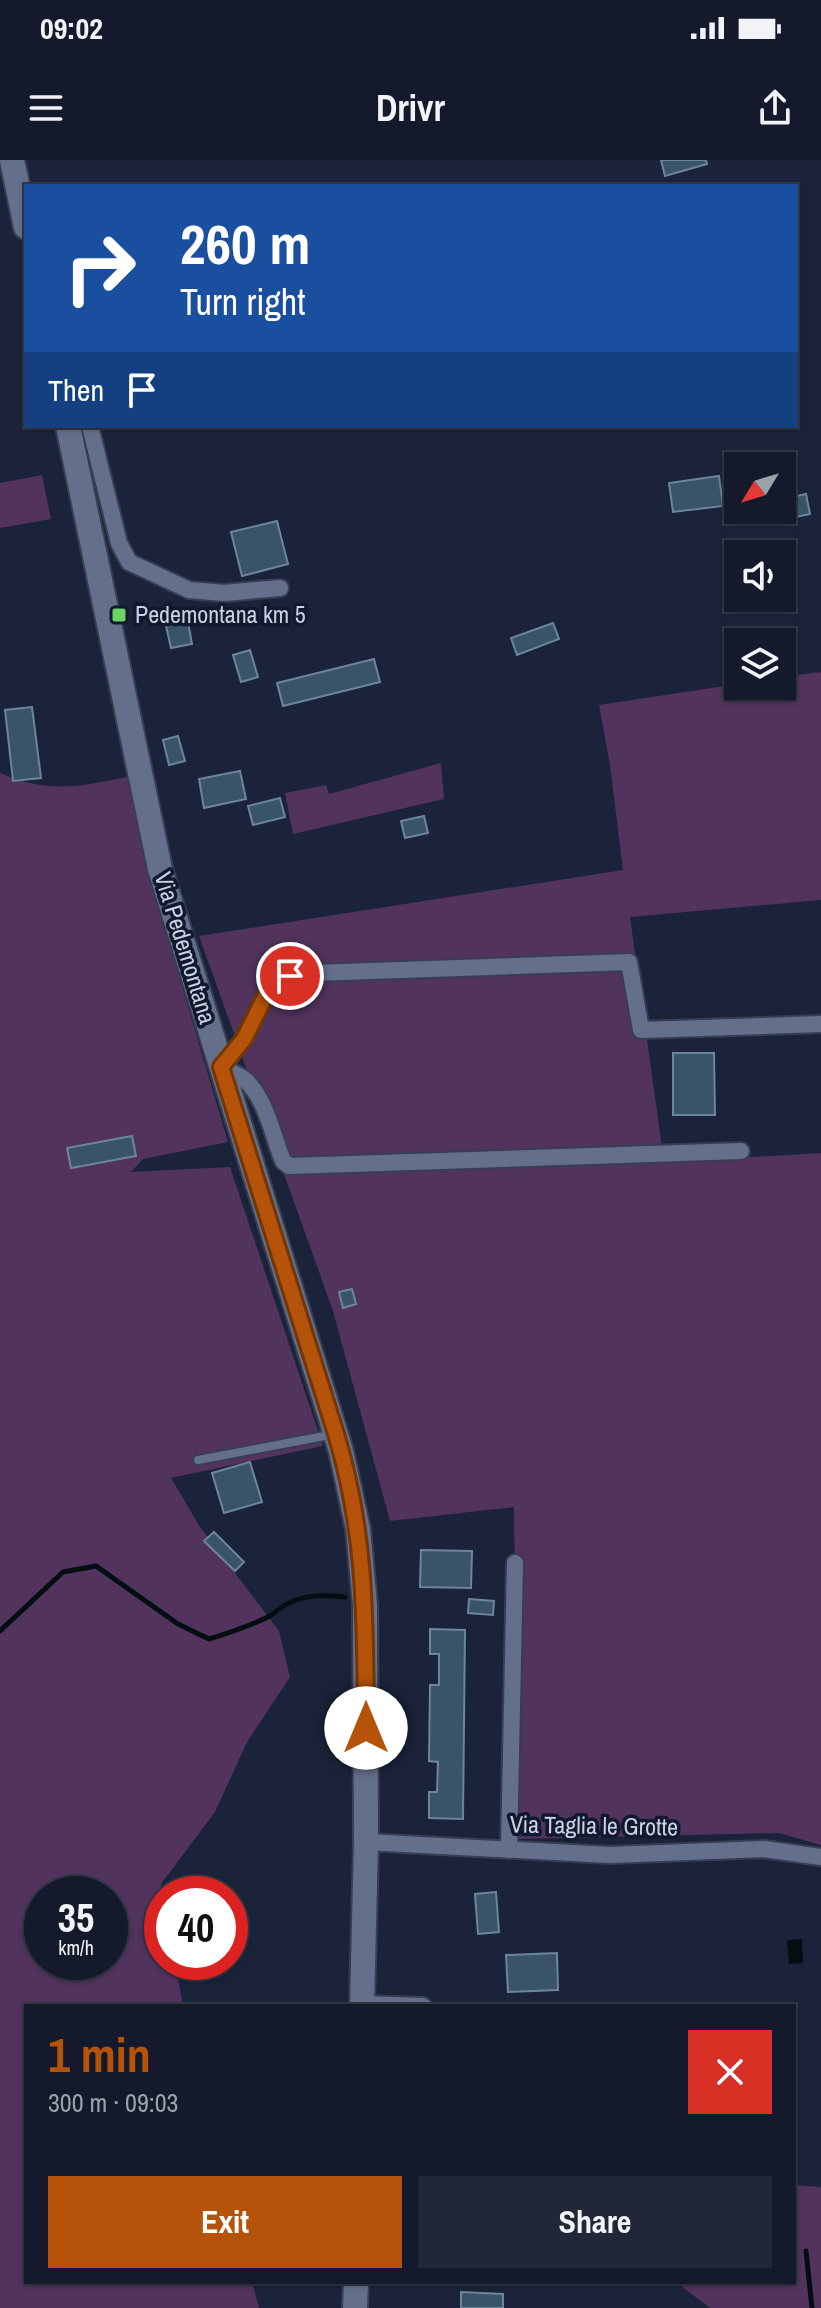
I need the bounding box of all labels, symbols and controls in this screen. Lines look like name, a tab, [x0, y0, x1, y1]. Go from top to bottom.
text: 09:02	[40, 8, 103, 48]
text: Drivr	[376, 84, 445, 132]
icon: menu	[24, 86, 68, 130]
icon: share	[753, 86, 797, 130]
text: 260 m	[180, 206, 310, 281]
icon: right	[48, 216, 152, 320]
text: Turn right	[180, 278, 305, 326]
icon: arrive	[120, 368, 164, 412]
text: Then	[48, 370, 104, 410]
north arrow	[724, 452, 796, 524]
map controls	[724, 452, 796, 700]
button: sound	[724, 540, 796, 612]
place label: Pedemontana km 5	[135, 598, 306, 630]
marker: Pedemontana km 5	[110, 606, 128, 624]
button: layers	[724, 628, 796, 700]
street label: Via Pedemontana	[148, 868, 224, 1028]
pin	[256, 942, 324, 1010]
icon: arrive	[268, 954, 312, 998]
position arrow	[324, 1686, 408, 1770]
street label: Via Taglia le Grotte	[510, 1808, 678, 1842]
speed limit sign: 40	[144, 1876, 248, 1980]
text: 35	[58, 1891, 94, 1944]
text: km/h	[58, 1934, 94, 1961]
text: 1 min	[48, 2022, 151, 2087]
button: close	[688, 2030, 772, 2114]
text: 300 m · 09:03	[48, 2085, 178, 2120]
button: Exit	[48, 2176, 402, 2268]
button: Share	[418, 2176, 772, 2268]

